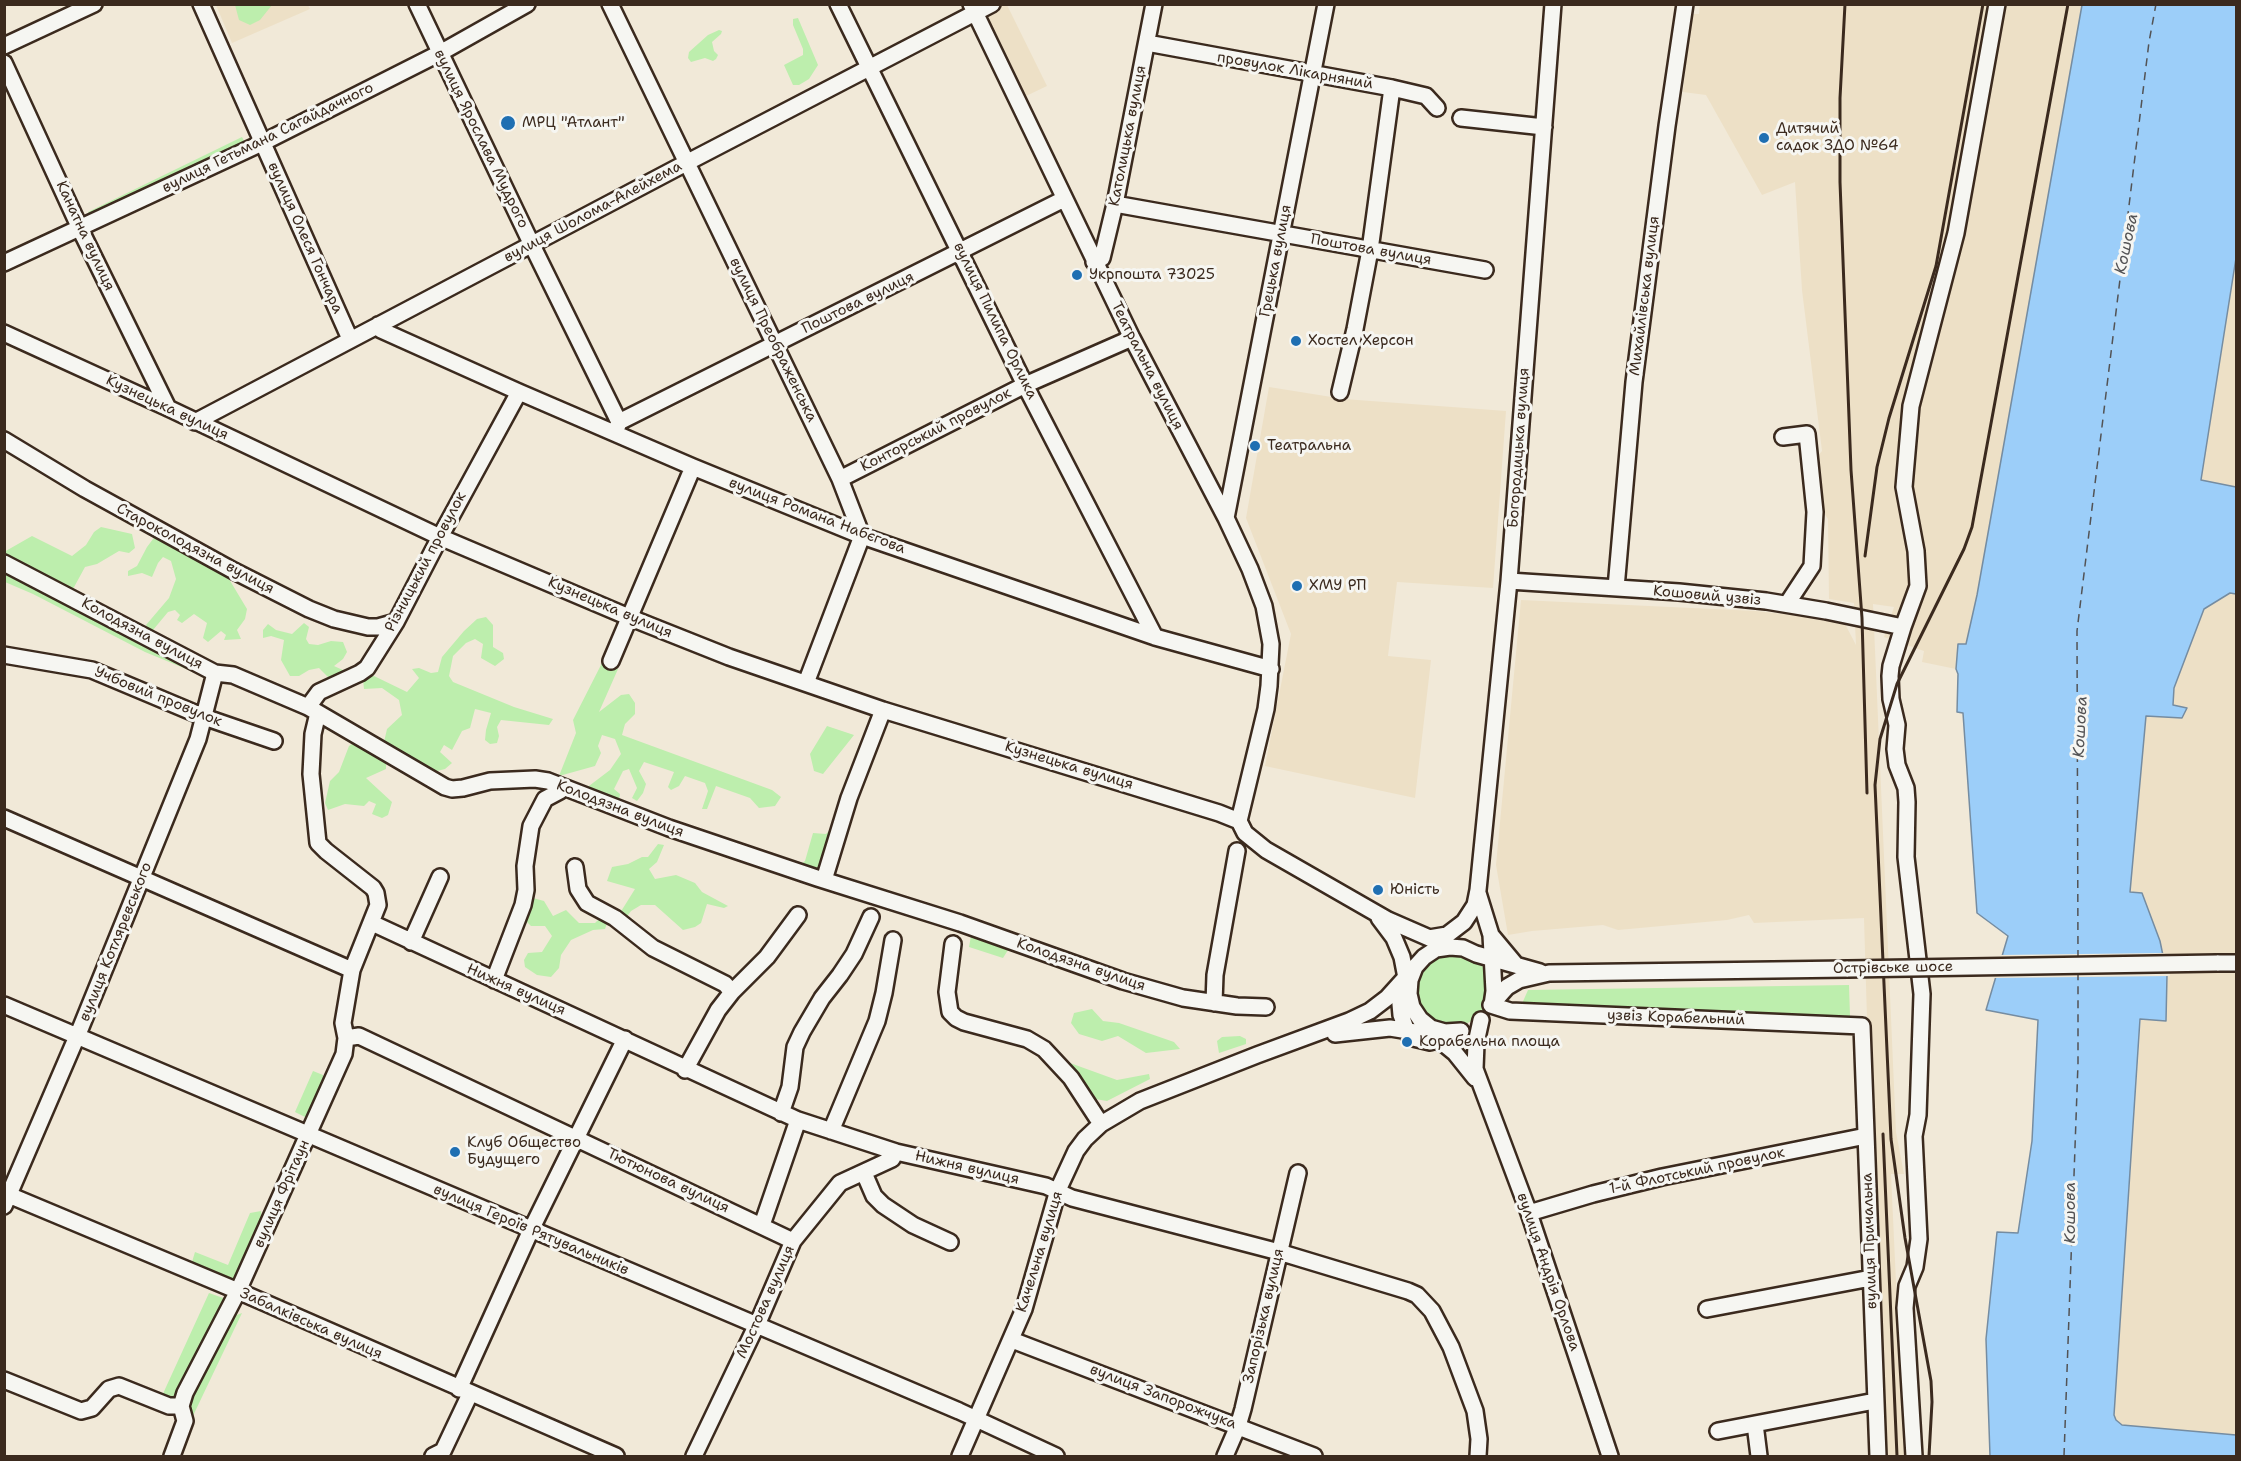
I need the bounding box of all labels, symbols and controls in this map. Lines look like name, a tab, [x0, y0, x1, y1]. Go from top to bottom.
street label: вулиця Ярослава Мудрого	[430, 47, 532, 231]
street label: провулок Лікарняний	[1216, 48, 1374, 94]
street label: Католицька вулиця	[1105, 64, 1151, 208]
street label: вулиця Гетьмана Сагайдачного	[159, 79, 377, 197]
marker: МРЦ "Атлант"	[499, 114, 517, 132]
place label: МРЦ "Атлант"	[522, 114, 625, 132]
place label: Дитячий садок ЗДО №64	[1776, 120, 1898, 155]
marker: Дитячий садок ЗДО №64	[1757, 131, 1771, 145]
street label: вулиця Шолома-Алейхема	[501, 157, 685, 267]
street label: вулиця Олеся Гончара	[263, 159, 347, 317]
street label: Канатна вулиця	[52, 178, 118, 294]
street label: Грецька вулиця	[1256, 203, 1296, 319]
water label: Кошова	[2111, 212, 2143, 276]
street label: Михайлівська вулиця	[1626, 215, 1664, 377]
street label: Поштова вулиця	[1309, 230, 1433, 270]
street label: вулиця Пилипа Орлика	[949, 240, 1041, 402]
street label: вулиця Преображенська	[725, 255, 821, 425]
place label: Укрпошта 73025	[1089, 266, 1215, 284]
street label: Поштова вулиця	[799, 268, 917, 338]
marker: Укрпошта 73025	[1070, 268, 1084, 282]
street label: Театральна вулиця	[1107, 299, 1187, 433]
place label: Хостел Херсон	[1308, 332, 1414, 350]
marker: Хостел Херсон	[1289, 334, 1303, 348]
street label: Богородицька вулиця	[1504, 367, 1534, 529]
street label: Кузнецька вулиця	[103, 372, 231, 444]
street label: Конторський провулок	[858, 384, 1014, 476]
place label: Театральна	[1267, 437, 1351, 455]
marker: Театральна	[1248, 439, 1262, 453]
street label: вулиця Романа Набєгова	[726, 474, 908, 558]
street label: Різницький провулок	[381, 489, 471, 635]
street label: Староколодязна вулиця	[113, 500, 277, 598]
street label: Кузнецька вулиця	[545, 574, 675, 642]
place label: ХМУ РП	[1309, 577, 1366, 595]
marker: ХМУ РП	[1290, 579, 1304, 593]
street label: Кошовий узвіз	[1652, 582, 1762, 610]
street label: Колодязна вулиця	[78, 594, 206, 674]
street label: Учбовий провулок	[92, 663, 224, 731]
water label: Кошова	[2070, 696, 2092, 758]
street label: Кузнецька вулиця	[1003, 738, 1135, 794]
street label: Колодязна вулиця	[554, 776, 686, 842]
street label: вулиця Котляревського	[76, 860, 156, 1024]
place label: Юність	[1390, 881, 1439, 899]
marker: Юність	[1371, 883, 1385, 897]
street label: Колодязна вулиця	[1014, 934, 1148, 996]
street label: Острівське шосе	[1833, 958, 1953, 978]
street label: Нижня вулиця	[464, 960, 568, 1020]
street label: узвіз Корабельний	[1607, 1007, 1745, 1029]
place label: Корабельна площа	[1419, 1033, 1560, 1051]
marker: Корабельна площа	[1400, 1035, 1414, 1049]
place label: Клуб Общество Будущего	[467, 1134, 581, 1169]
street label: вулиця Фрітаун	[250, 1137, 314, 1251]
street label: 1-й Флотський провулок	[1608, 1144, 1786, 1198]
marker: Клуб Общество Будущего	[448, 1145, 462, 1159]
street label: Тютюнова вулиця	[604, 1145, 732, 1217]
street label: Нижня вулиця	[913, 1147, 1021, 1189]
street label: вулиця Причальна	[1859, 1172, 1881, 1310]
street label: вулиця Героїв Рятувальників	[431, 1181, 631, 1279]
water label: Кошова	[2061, 1182, 2081, 1244]
street label: Качельна вулиця	[1013, 1189, 1067, 1315]
street label: вулиця Андрія Орлова	[1512, 1191, 1584, 1353]
street label: Мостова вулиця	[733, 1243, 799, 1361]
street label: Запорізька вулиця	[1240, 1247, 1288, 1385]
street label: Забалківська вулиця	[237, 1284, 385, 1364]
street label: вулиця Запорожчука	[1087, 1361, 1239, 1433]

